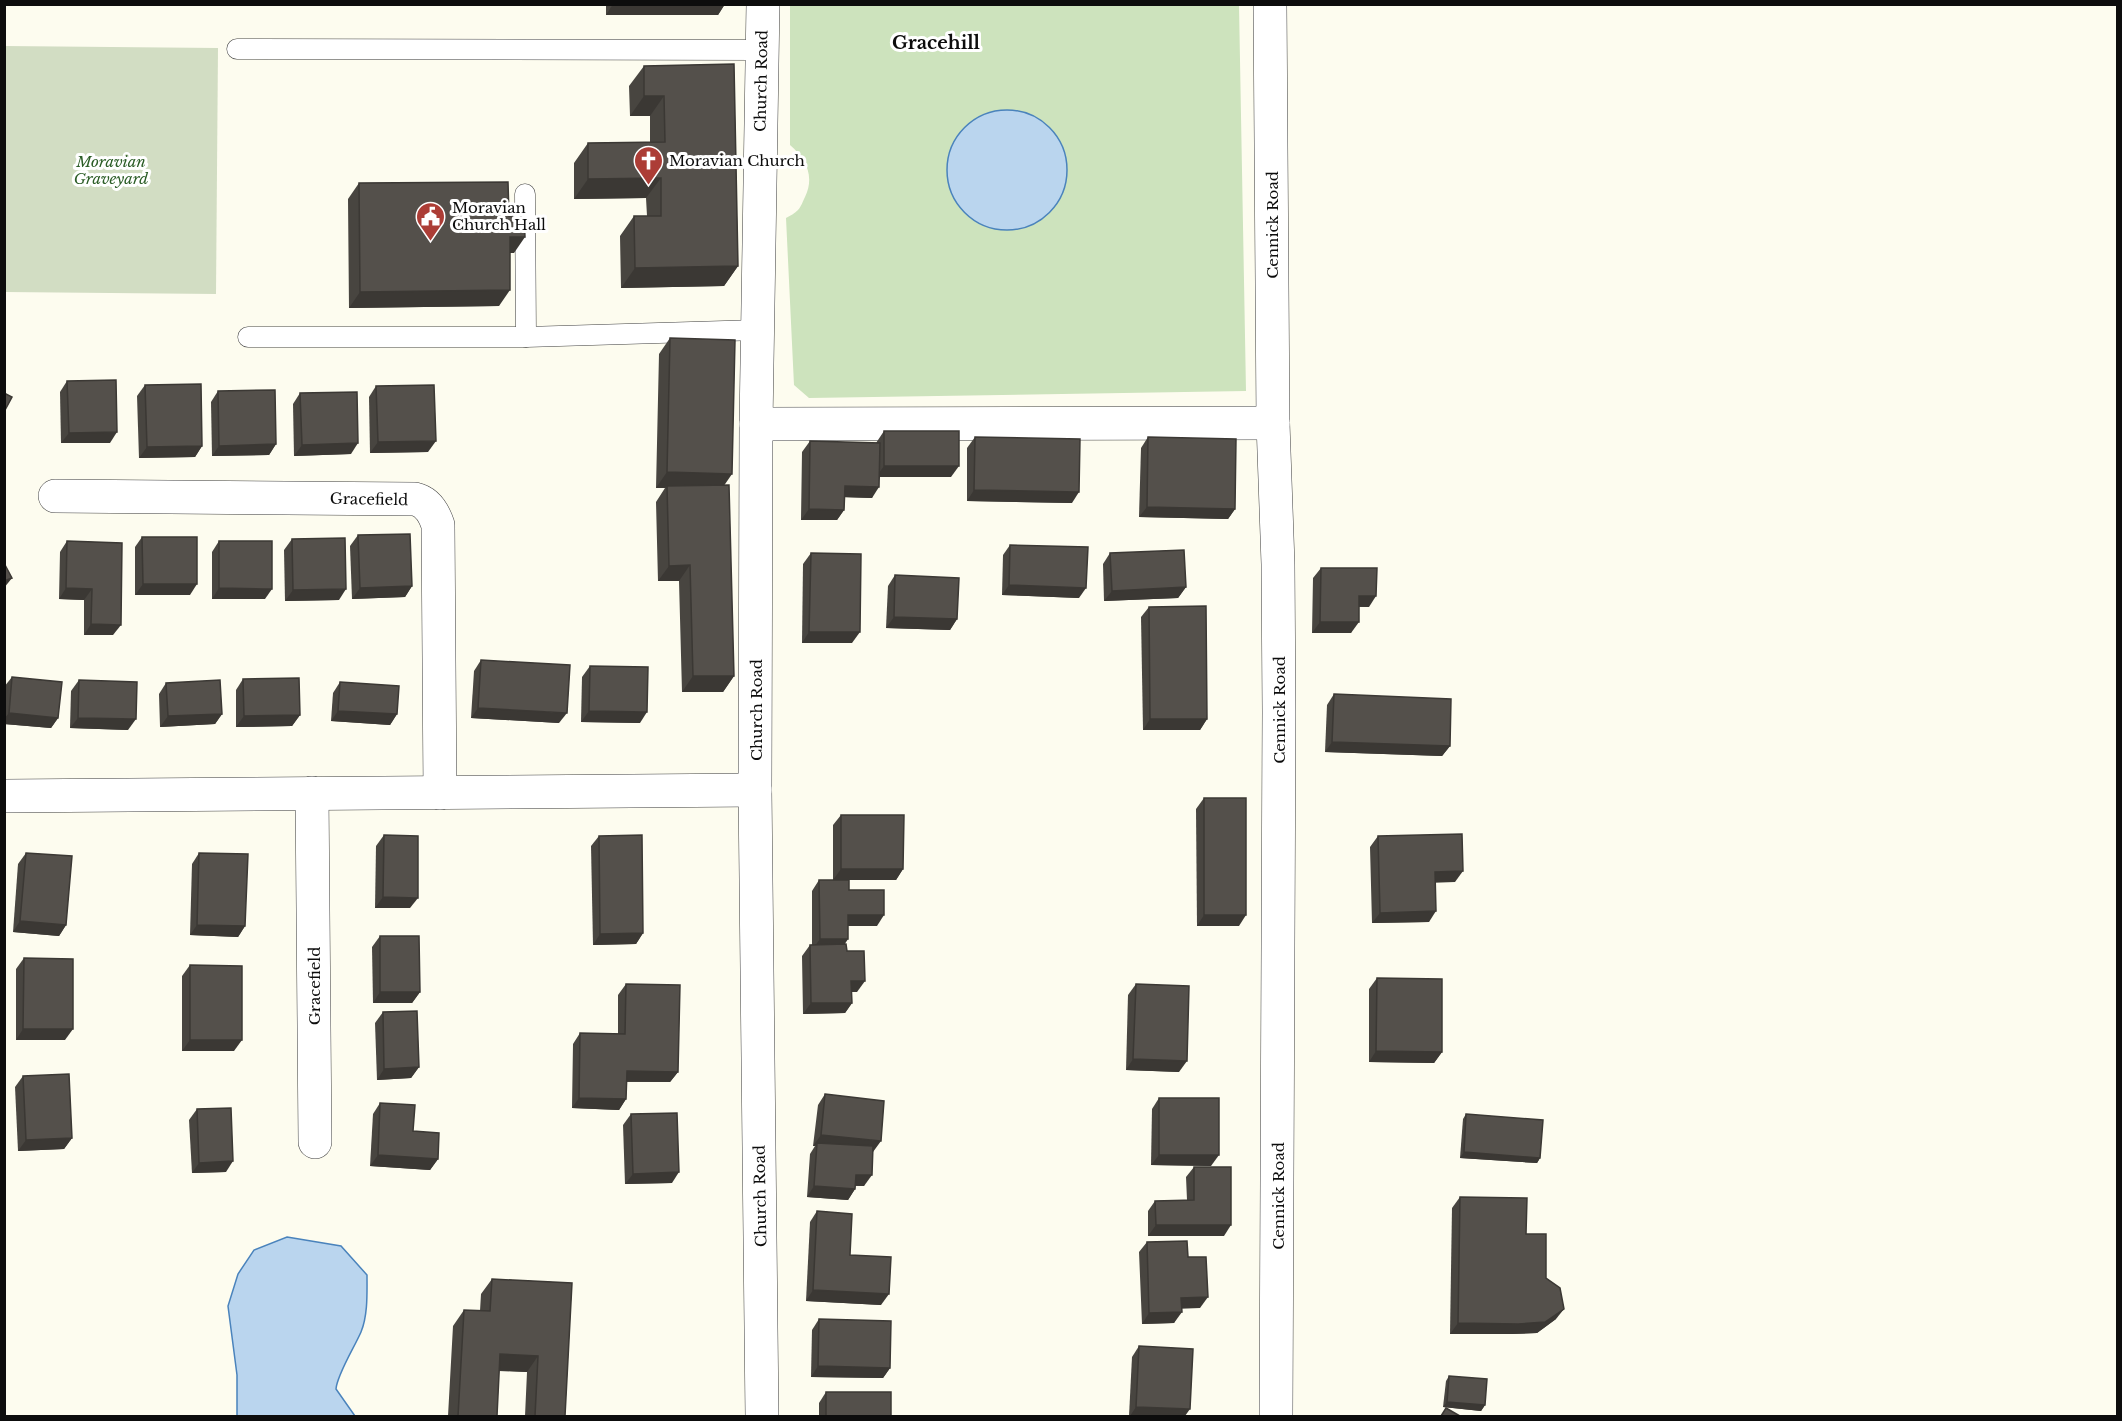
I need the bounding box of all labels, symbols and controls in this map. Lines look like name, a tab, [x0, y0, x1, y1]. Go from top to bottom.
street label: Church Road	[751, 30, 771, 132]
district label: Gracehill	[892, 32, 981, 54]
church icon: Moravian Church	[632, 144, 664, 186]
place label: Moravian Church	[669, 151, 805, 170]
park label: Moravian Graveyard	[74, 152, 148, 188]
street label: Cennick Road	[1263, 171, 1282, 279]
place label: Moravian Church Hall	[452, 198, 546, 234]
public building icon: Moravian Church Hall	[415, 200, 447, 242]
street label: Gracefield	[330, 489, 408, 509]
street label: Cennick Road	[1270, 656, 1289, 764]
street label: Church Road	[747, 659, 766, 761]
street label: Gracefield	[305, 947, 324, 1025]
street label: Cennick Road	[1269, 1142, 1288, 1250]
street label: Church Road	[750, 1145, 770, 1247]

